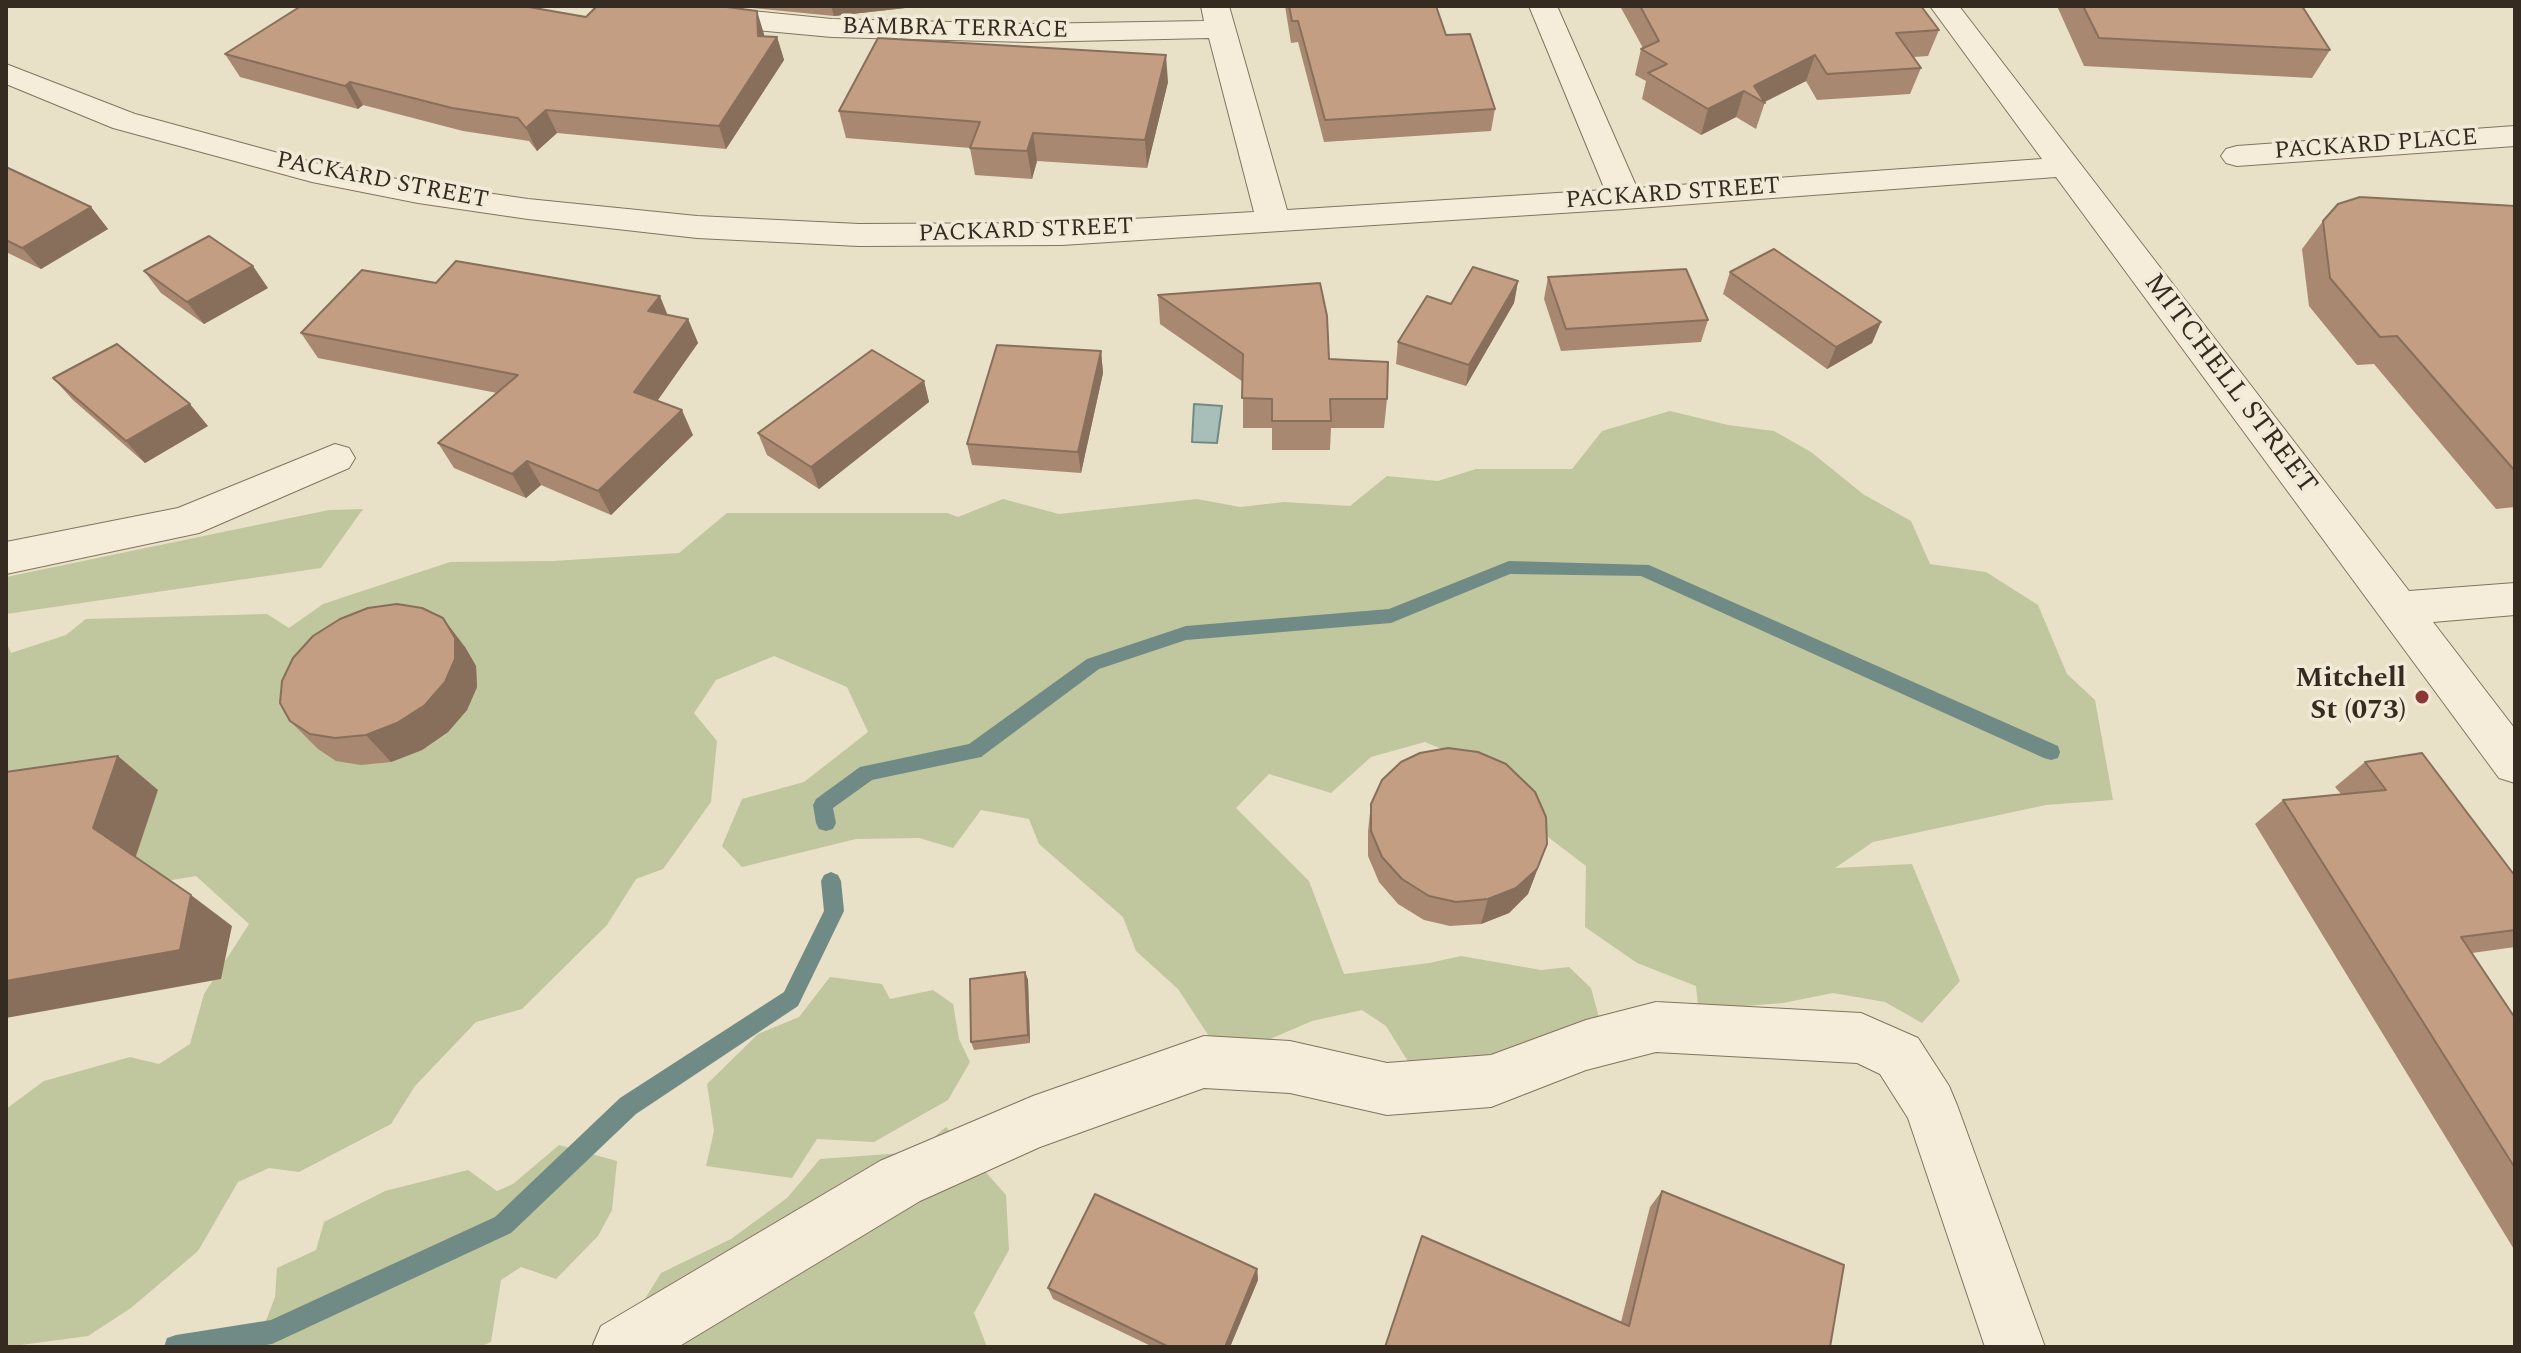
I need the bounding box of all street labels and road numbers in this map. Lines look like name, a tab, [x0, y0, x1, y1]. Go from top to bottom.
street label: BAMBRA TERRACE	[842, 14, 1068, 46]
street label: PACKARD PLACE	[2274, 125, 2478, 167]
street label: PACKARD STREET	[274, 147, 490, 217]
street label: PACKARD STREET	[1565, 173, 1781, 217]
street label: PACKARD STREET	[918, 214, 1134, 250]
street label: MITCHELL STREET	[2135, 268, 2323, 502]

